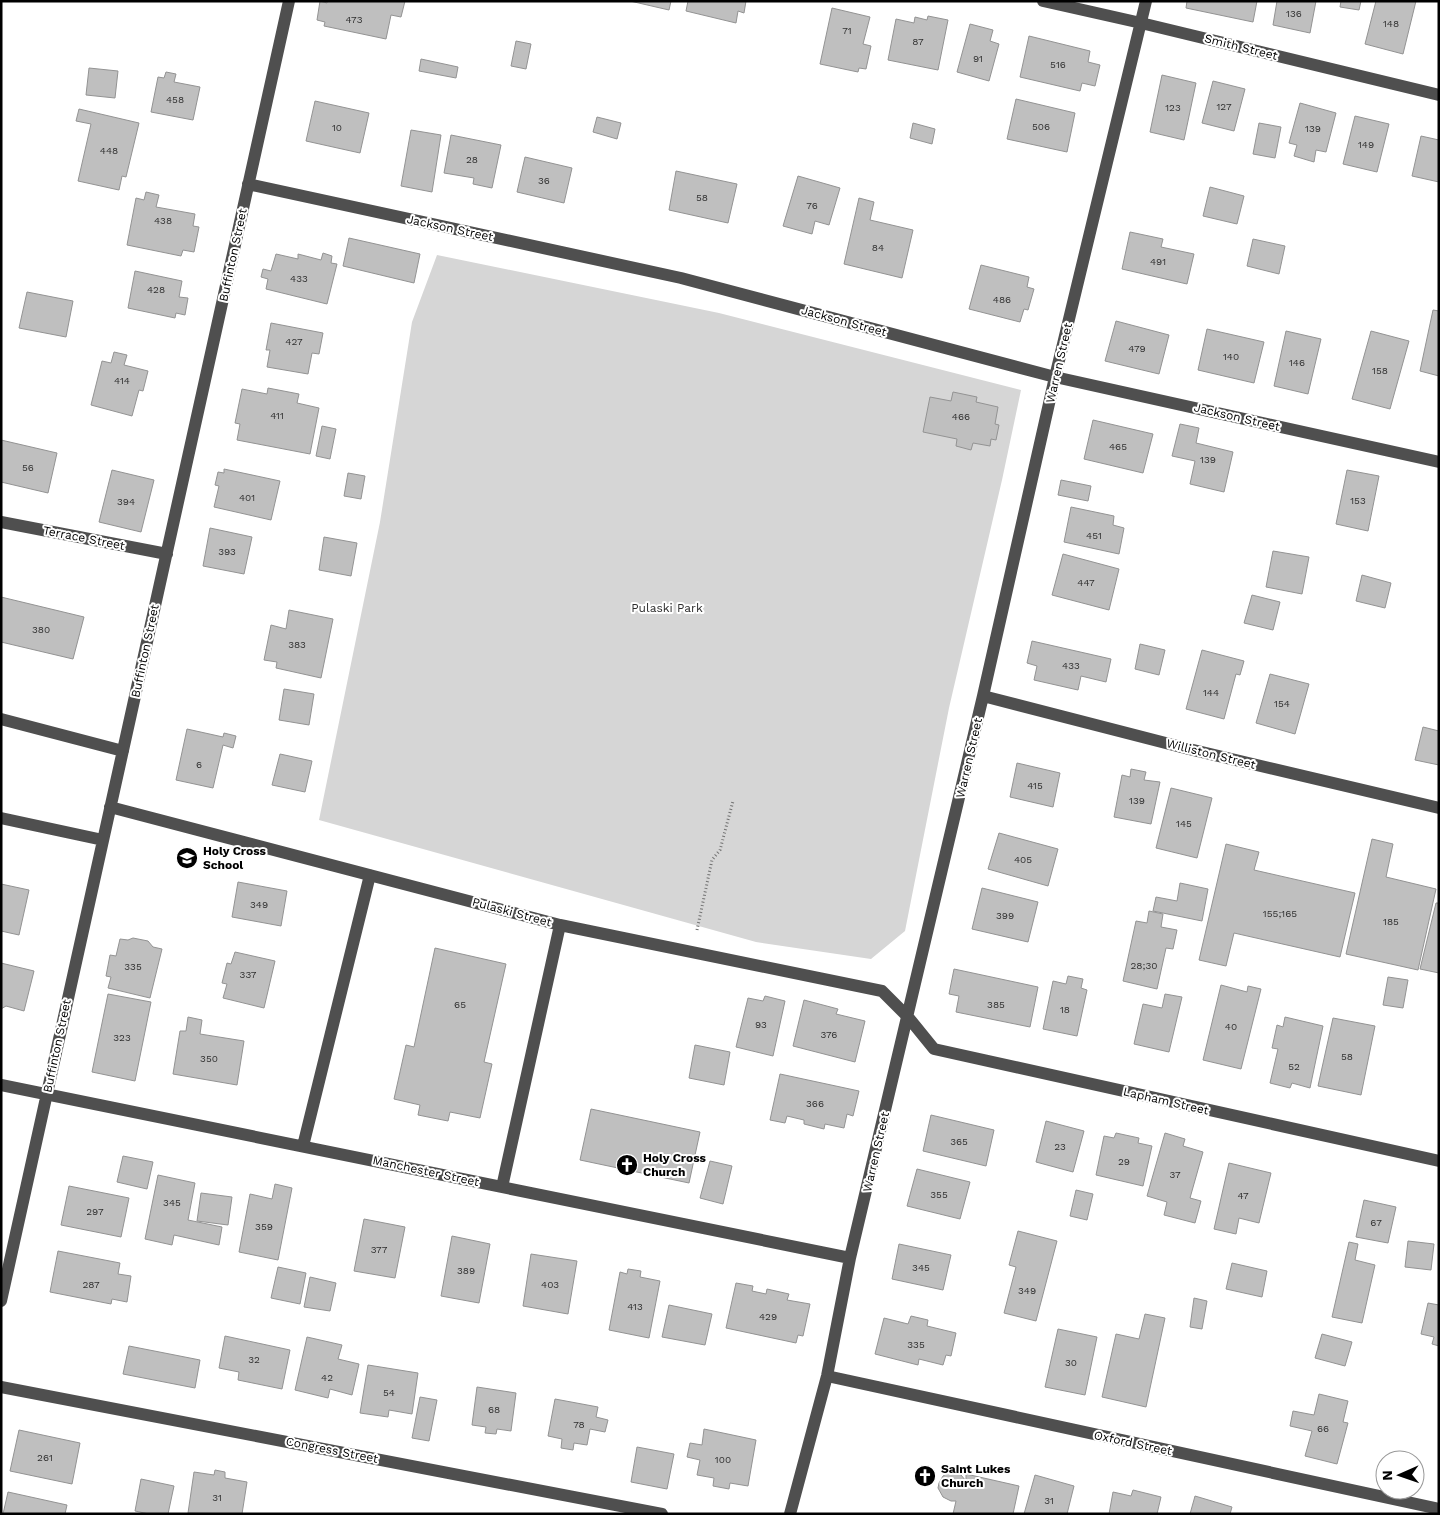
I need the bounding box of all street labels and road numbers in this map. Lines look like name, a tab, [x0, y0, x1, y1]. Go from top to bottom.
street label: Smith Street	[1203, 31, 1279, 63]
street label: Buffinton Street	[216, 207, 250, 303]
street label: Jackson Street	[406, 212, 494, 244]
street label: Jackson Street	[800, 303, 888, 339]
street label: Warren Street	[1043, 321, 1075, 405]
street label: Jackson Street	[1193, 400, 1281, 434]
street label: Terrace Street	[42, 523, 126, 553]
street label: Buffinton Street	[128, 603, 162, 699]
street label: Warren Street	[953, 716, 985, 800]
street label: Williston Street	[1165, 736, 1257, 772]
street label: Pulaski Street	[471, 895, 553, 929]
street label: Buffinton Street	[40, 998, 74, 1094]
street label: Lapham Street	[1122, 1084, 1210, 1118]
street label: Warren Street	[860, 1110, 892, 1194]
street label: Manchester Street	[371, 1153, 481, 1189]
street label: Oxford Street	[1093, 1428, 1173, 1458]
street label: Congress Street	[285, 1434, 379, 1466]

